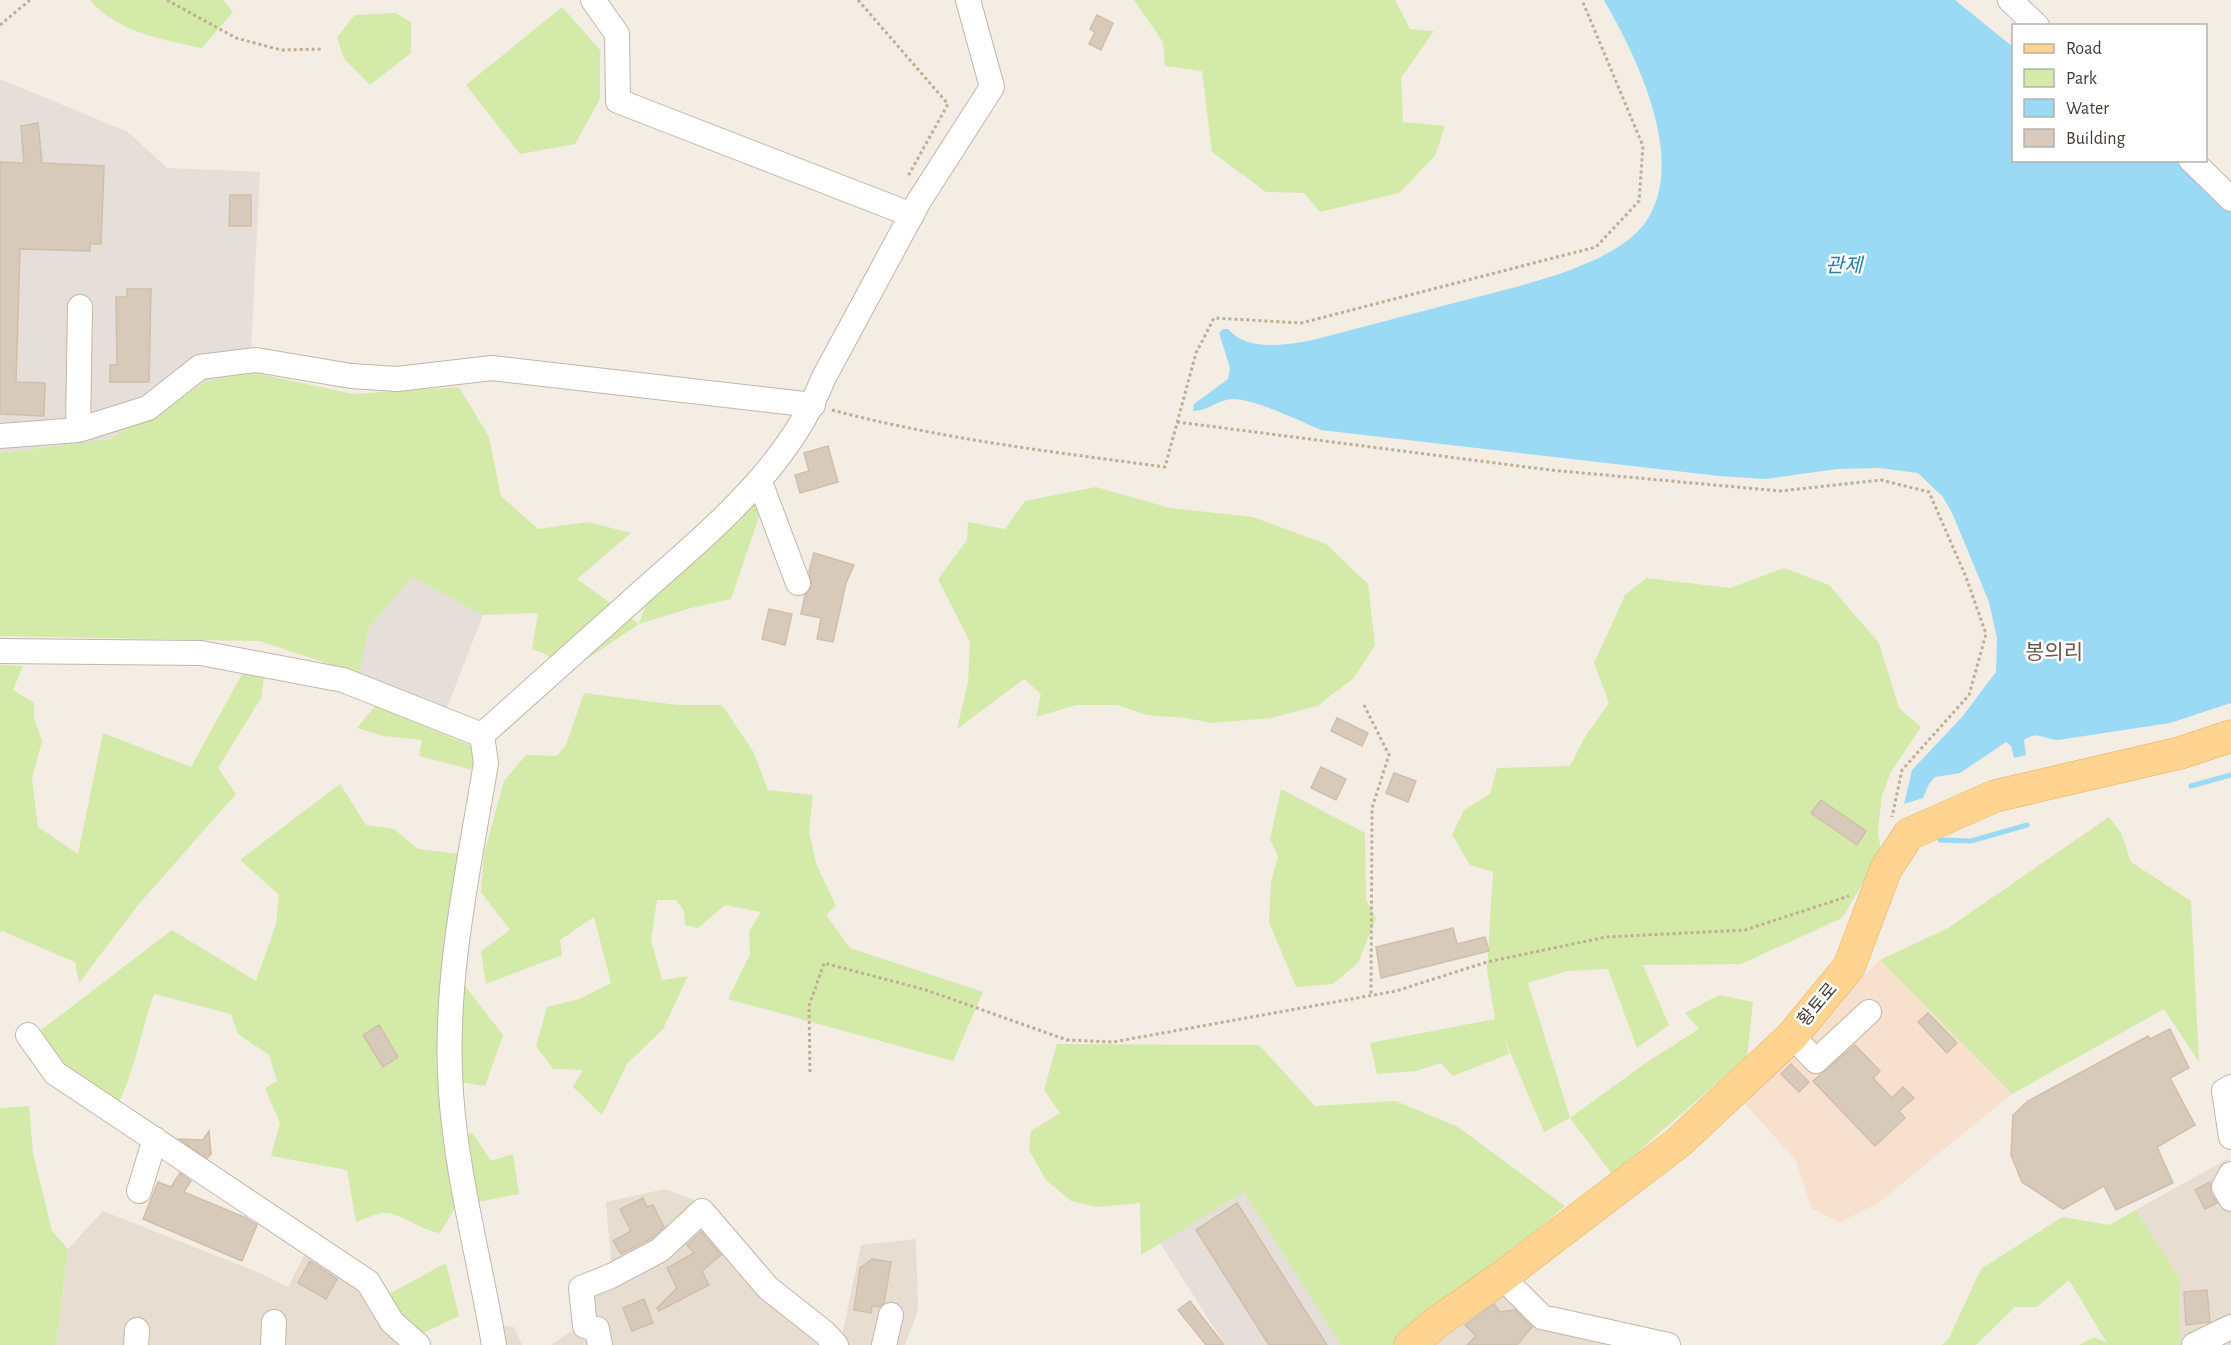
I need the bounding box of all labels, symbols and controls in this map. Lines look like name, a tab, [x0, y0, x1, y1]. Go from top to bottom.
legend	[2012, 24, 2207, 162]
text: Road	[2066, 40, 2102, 58]
text: Park	[2066, 70, 2098, 88]
text: Water	[2066, 100, 2109, 118]
text: Building	[2066, 130, 2126, 148]
water label: 관제	[1826, 255, 1865, 276]
district label: 봉의리	[2025, 641, 2083, 663]
street label: 황토로	[1794, 979, 1841, 1030]

